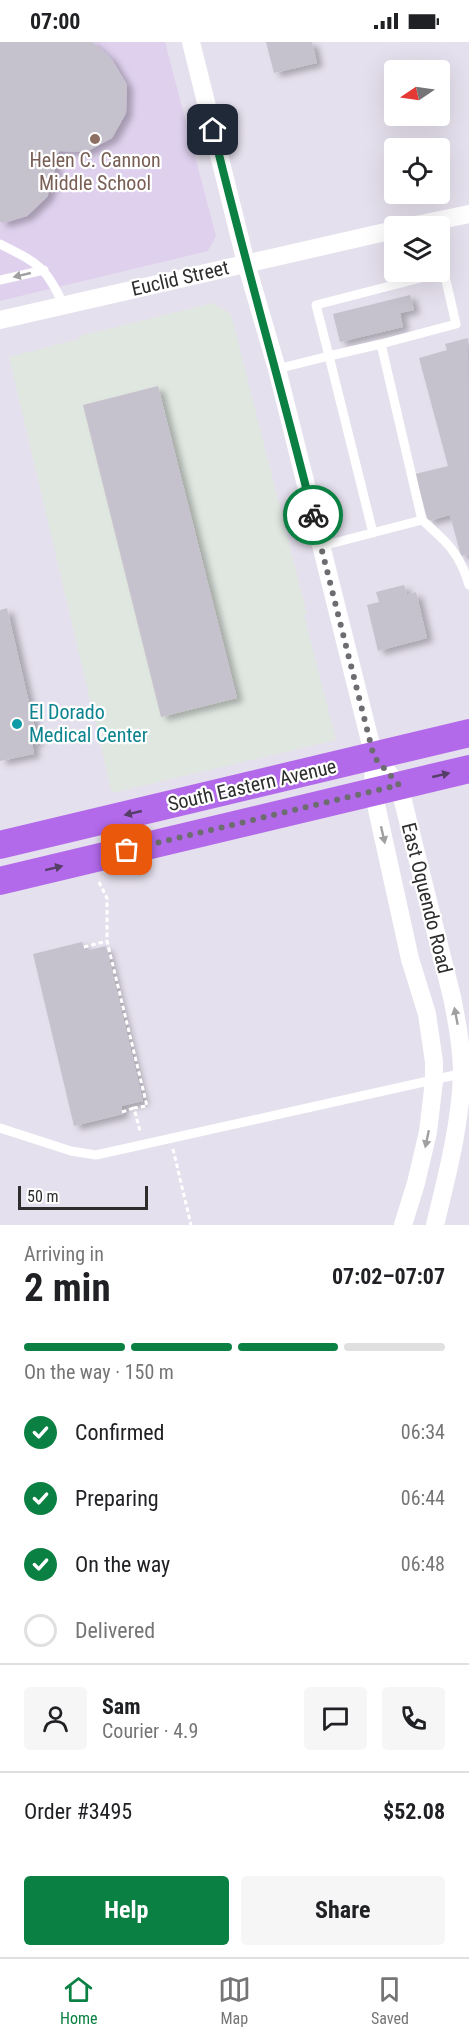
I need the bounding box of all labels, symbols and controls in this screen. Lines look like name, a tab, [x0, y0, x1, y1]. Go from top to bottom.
text: 07:00	[30, 9, 81, 34]
north arrow	[384, 60, 450, 126]
map controls	[384, 60, 450, 282]
pin	[187, 104, 238, 155]
icon: home	[196, 113, 229, 146]
marker: Helen C. Cannon Middle School	[88, 132, 102, 146]
button: locate	[384, 138, 450, 204]
place label: Helen C. Cannon Middle School	[29, 148, 161, 195]
button: layers	[384, 216, 450, 282]
street label: Euclid Street	[129, 255, 231, 301]
one-way arrow	[12, 271, 31, 280]
courier	[283, 485, 343, 545]
icon: bike	[297, 499, 330, 532]
place label: El Dorado Medical Center	[29, 700, 148, 747]
marker: El Dorado Medical Center	[10, 717, 24, 731]
street label: South Eastern Avenue	[165, 754, 339, 816]
one-way arrow	[432, 770, 451, 780]
one-way arrow	[124, 808, 142, 818]
street label: East Oquendo Road	[397, 820, 457, 976]
pin	[101, 824, 152, 875]
one-way arrow	[378, 826, 388, 844]
icon: bag	[110, 833, 143, 866]
one-way arrow	[45, 862, 63, 872]
one-way arrow	[451, 1006, 460, 1025]
one-way arrow	[421, 1129, 431, 1148]
scale bar	[18, 1183, 148, 1210]
text: 50 m	[27, 1187, 59, 1206]
text: Arriving in	[24, 1242, 104, 1266]
text: 07:02–07:07	[332, 1264, 445, 1289]
text: 2 min	[24, 1265, 111, 1311]
text: On the way · 150 m	[24, 1360, 174, 1384]
icon: check	[24, 1416, 57, 1449]
text: Confirmed	[75, 1420, 164, 1445]
text: 06:34	[401, 1420, 445, 1444]
icon: check	[24, 1482, 57, 1515]
text: Preparing	[75, 1486, 159, 1511]
text: 06:44	[401, 1486, 445, 1510]
icon: check	[24, 1548, 57, 1581]
text: On the way	[75, 1552, 170, 1577]
text: 06:48	[401, 1552, 445, 1576]
text: Delivered	[75, 1618, 155, 1643]
button: person	[24, 1687, 87, 1750]
button: chat	[304, 1687, 367, 1750]
button: phone	[382, 1687, 445, 1750]
text: Sam	[102, 1694, 141, 1719]
text: Courier · 4.9	[102, 1719, 198, 1743]
text: Order #3495	[24, 1799, 132, 1824]
text: $52.08	[383, 1799, 445, 1824]
button: Help	[24, 1876, 229, 1945]
button: Share	[241, 1876, 445, 1945]
tab: Home	[60, 1973, 98, 2028]
tab: Map	[218, 1973, 251, 2028]
tab: Saved	[371, 1973, 409, 2028]

